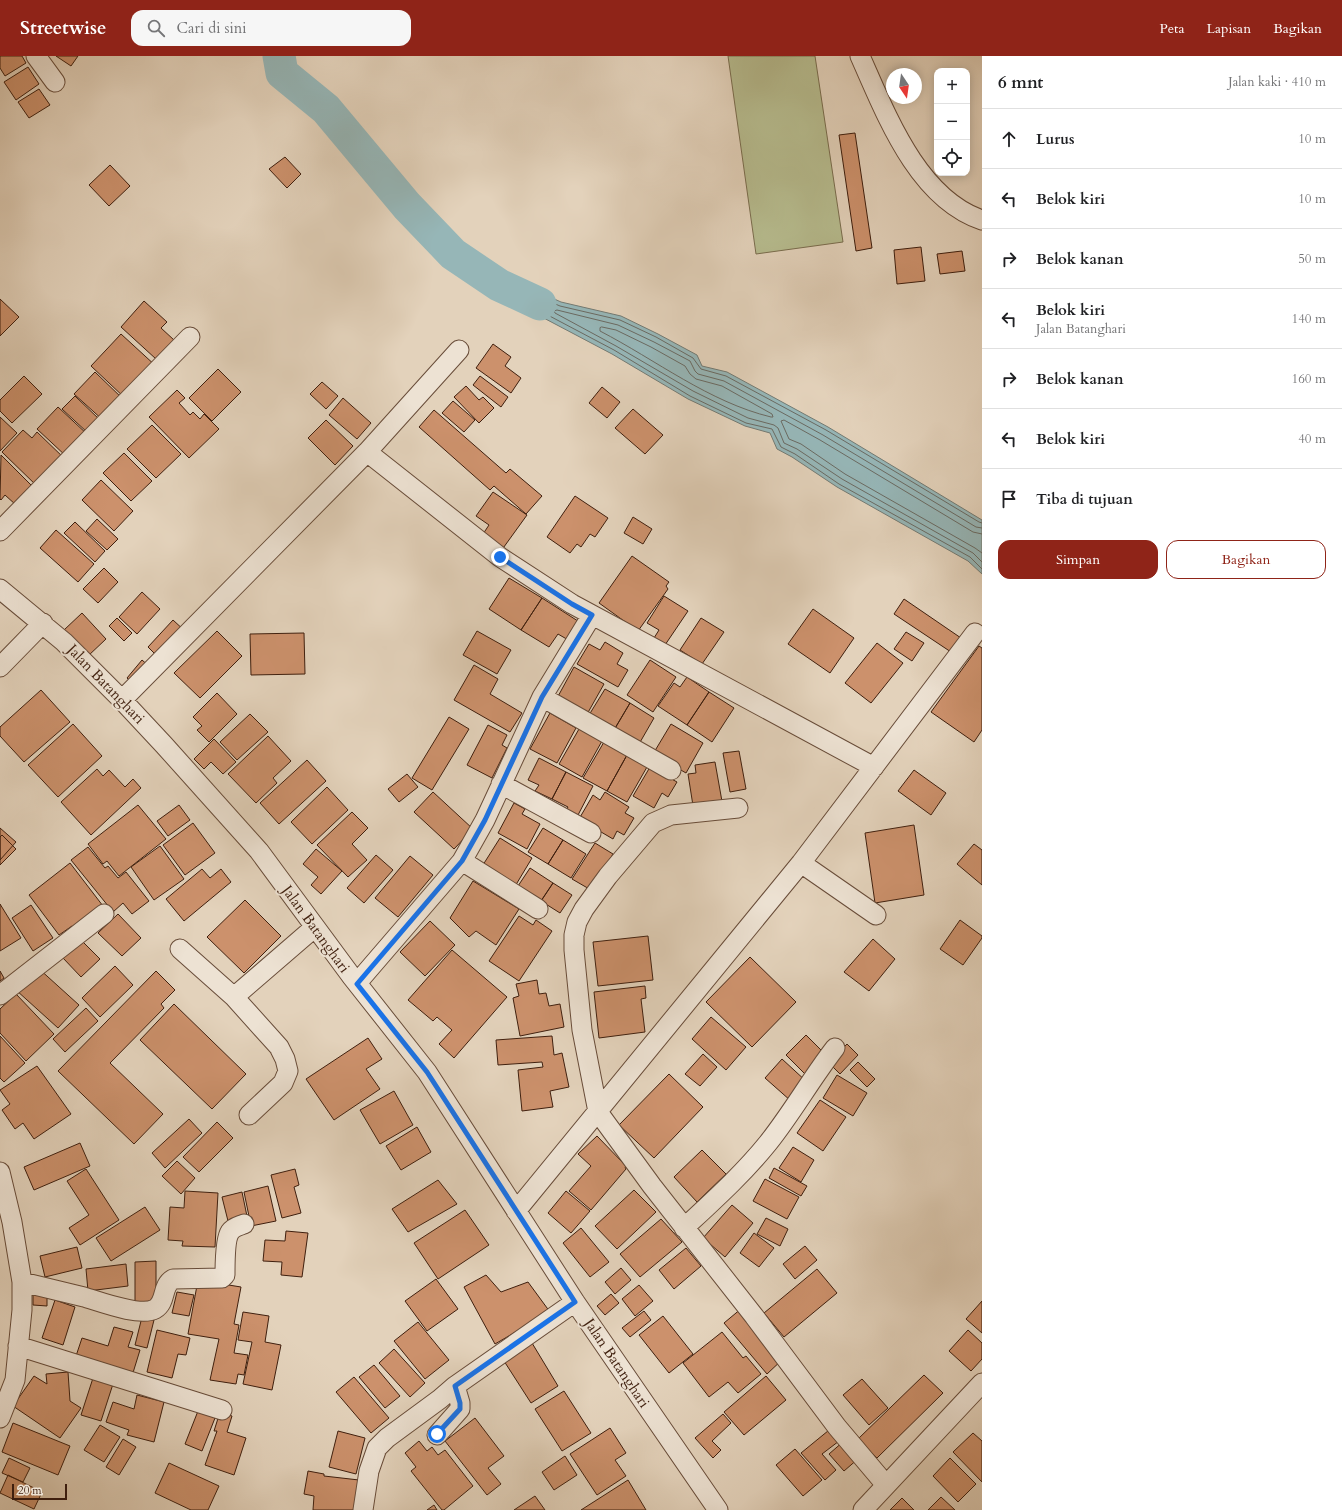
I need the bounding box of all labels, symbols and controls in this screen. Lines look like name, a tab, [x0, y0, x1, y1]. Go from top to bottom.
search box	[131, 10, 411, 46]
text: Streetwise	[20, 15, 107, 41]
icon: search	[145, 17, 167, 39]
text: Cari di sini	[177, 18, 246, 38]
text: Peta	[1159, 19, 1185, 38]
text: Lapisan	[1207, 19, 1251, 38]
text: Bagikan	[1273, 19, 1322, 38]
north arrow	[886, 68, 922, 104]
map controls	[934, 68, 970, 176]
button: +	[934, 68, 970, 104]
text: 6 mnt	[998, 71, 1043, 94]
text: Jalan kaki · 410 m	[1228, 73, 1326, 91]
button: −	[934, 104, 970, 140]
icon: ahead	[998, 128, 1020, 150]
text: Lurus	[1036, 129, 1075, 149]
text: 10 m	[1298, 130, 1326, 148]
button: locate	[934, 140, 970, 176]
icon: left	[998, 188, 1020, 210]
text: Belok kiri	[1036, 189, 1105, 209]
text: 10 m	[1298, 190, 1326, 208]
icon: right	[998, 248, 1020, 270]
text: Belok kanan	[1036, 249, 1124, 269]
text: 50 m	[1298, 250, 1326, 268]
text: Belok kiri	[1036, 300, 1105, 320]
icon: left	[998, 308, 1020, 330]
text: 140 m	[1292, 310, 1326, 328]
text: Jalan Batanghari	[1036, 320, 1126, 338]
icon: right	[998, 368, 1020, 390]
text: Belok kanan	[1036, 369, 1124, 389]
text: 160 m	[1292, 370, 1326, 388]
icon: left	[998, 428, 1020, 450]
text: Belok kiri	[1036, 429, 1105, 449]
text: 40 m	[1298, 430, 1326, 448]
icon: arrive	[998, 488, 1020, 510]
text: Tiba di tujuan	[1036, 489, 1133, 509]
button: Simpan	[998, 540, 1158, 579]
button: Bagikan	[1166, 540, 1326, 579]
route end	[491, 548, 509, 566]
street label: Jalan Batanghari	[61, 638, 149, 728]
street label: Jalan Batanghari	[276, 880, 355, 977]
street label: Jalan Batanghari	[579, 1313, 654, 1412]
route start	[428, 1425, 446, 1443]
scale bar	[12, 1482, 67, 1501]
text: 20 m	[18, 1483, 42, 1498]

